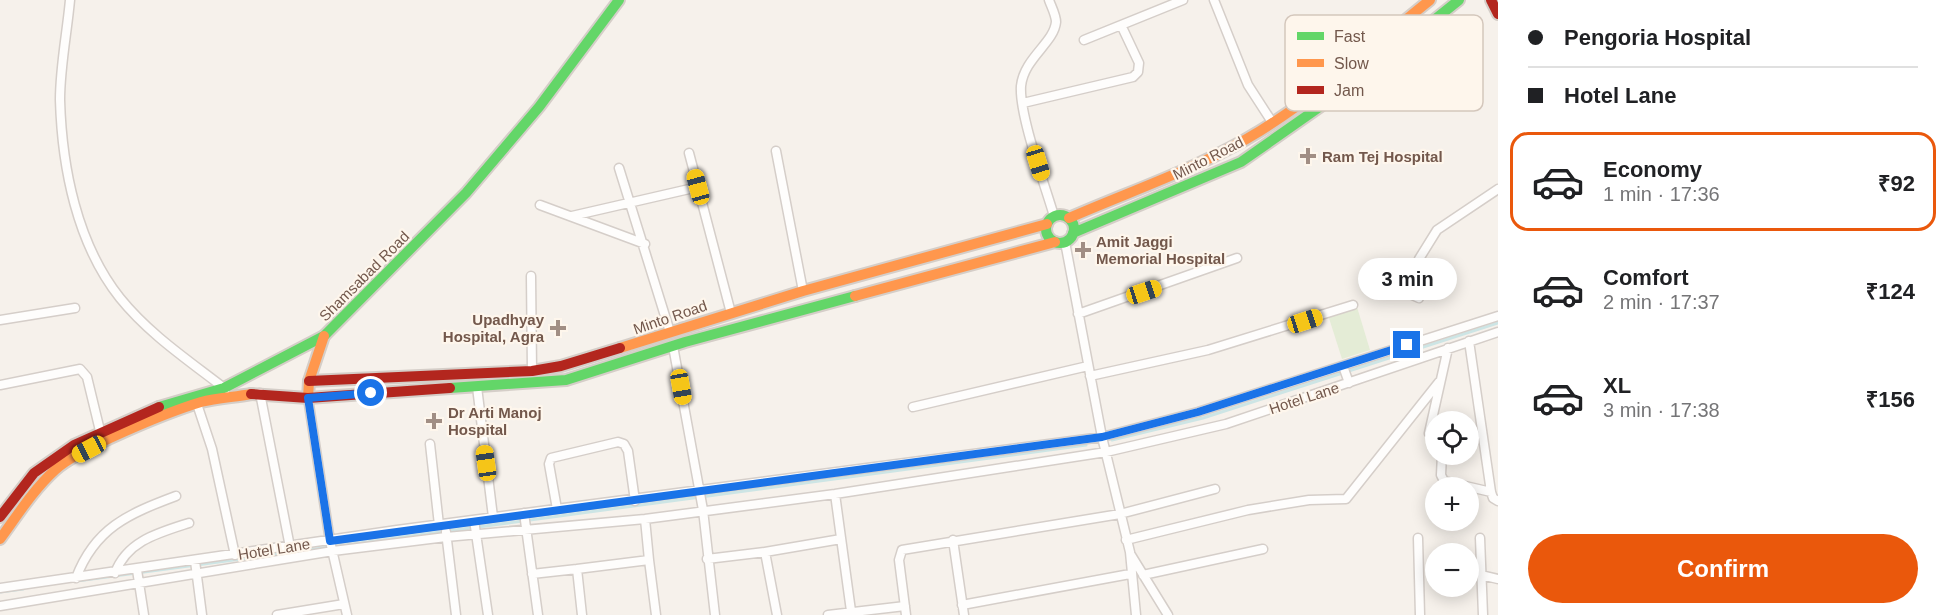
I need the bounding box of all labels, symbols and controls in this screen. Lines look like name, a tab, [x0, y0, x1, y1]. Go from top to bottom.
legend	[1285, 15, 1483, 111]
text: Pengoria Hospital	[1564, 25, 1751, 50]
text: Fast	[1334, 28, 1366, 45]
text: Slow	[1334, 55, 1369, 72]
text: Jam	[1334, 82, 1364, 99]
text: Hotel Lane	[1564, 83, 1676, 108]
street label: Minto Road	[1170, 133, 1246, 183]
car	[1024, 143, 1052, 183]
marker: Ram Tej Hospital	[1299, 147, 1317, 165]
place label: Ram Tej Hospital	[1322, 148, 1443, 165]
icon: car	[1531, 155, 1585, 209]
text: Economy	[1603, 157, 1702, 182]
car	[685, 167, 711, 207]
text: ₹92	[1878, 171, 1915, 196]
text: 1 min · 17:36	[1603, 183, 1720, 205]
street label: Shamsabad Road	[316, 228, 412, 324]
place label: Amit Jaggi Memorial Hospital	[1096, 233, 1225, 267]
marker: Amit Jaggi Memorial Hospital	[1074, 241, 1092, 259]
callout: 3 min	[1358, 258, 1456, 300]
icon: car	[1531, 263, 1585, 317]
text: Comfort	[1603, 265, 1689, 290]
text: 3 min	[1381, 268, 1434, 290]
car	[1124, 278, 1164, 306]
text: ₹124	[1866, 279, 1915, 304]
text: 2 min · 17:37	[1603, 291, 1720, 313]
street label: Minto Road	[631, 296, 709, 338]
car	[1285, 307, 1325, 335]
place label: Upadhyay Hospital, Agra	[443, 311, 545, 345]
marker: Upadhyay Hospital, Agra	[549, 319, 567, 337]
route end	[1393, 331, 1420, 358]
car	[669, 368, 693, 406]
icon: car	[1531, 371, 1585, 425]
text: XL	[1603, 373, 1631, 398]
route start	[357, 379, 384, 406]
street label: Hotel Lane	[1267, 379, 1341, 417]
text: ₹156	[1866, 387, 1915, 412]
text: 3 min · 17:38	[1603, 399, 1720, 421]
place label: Dr Arti Manoj Hospital	[448, 404, 542, 438]
map controls	[1425, 411, 1479, 597]
button: locate	[1425, 411, 1479, 465]
marker: Dr Arti Manoj Hospital	[425, 412, 443, 430]
car	[69, 433, 109, 465]
car	[475, 444, 497, 482]
button: +	[1425, 477, 1479, 531]
button: Confirm	[1528, 534, 1918, 603]
street label: Hotel Lane	[237, 535, 311, 563]
button: −	[1425, 543, 1479, 597]

